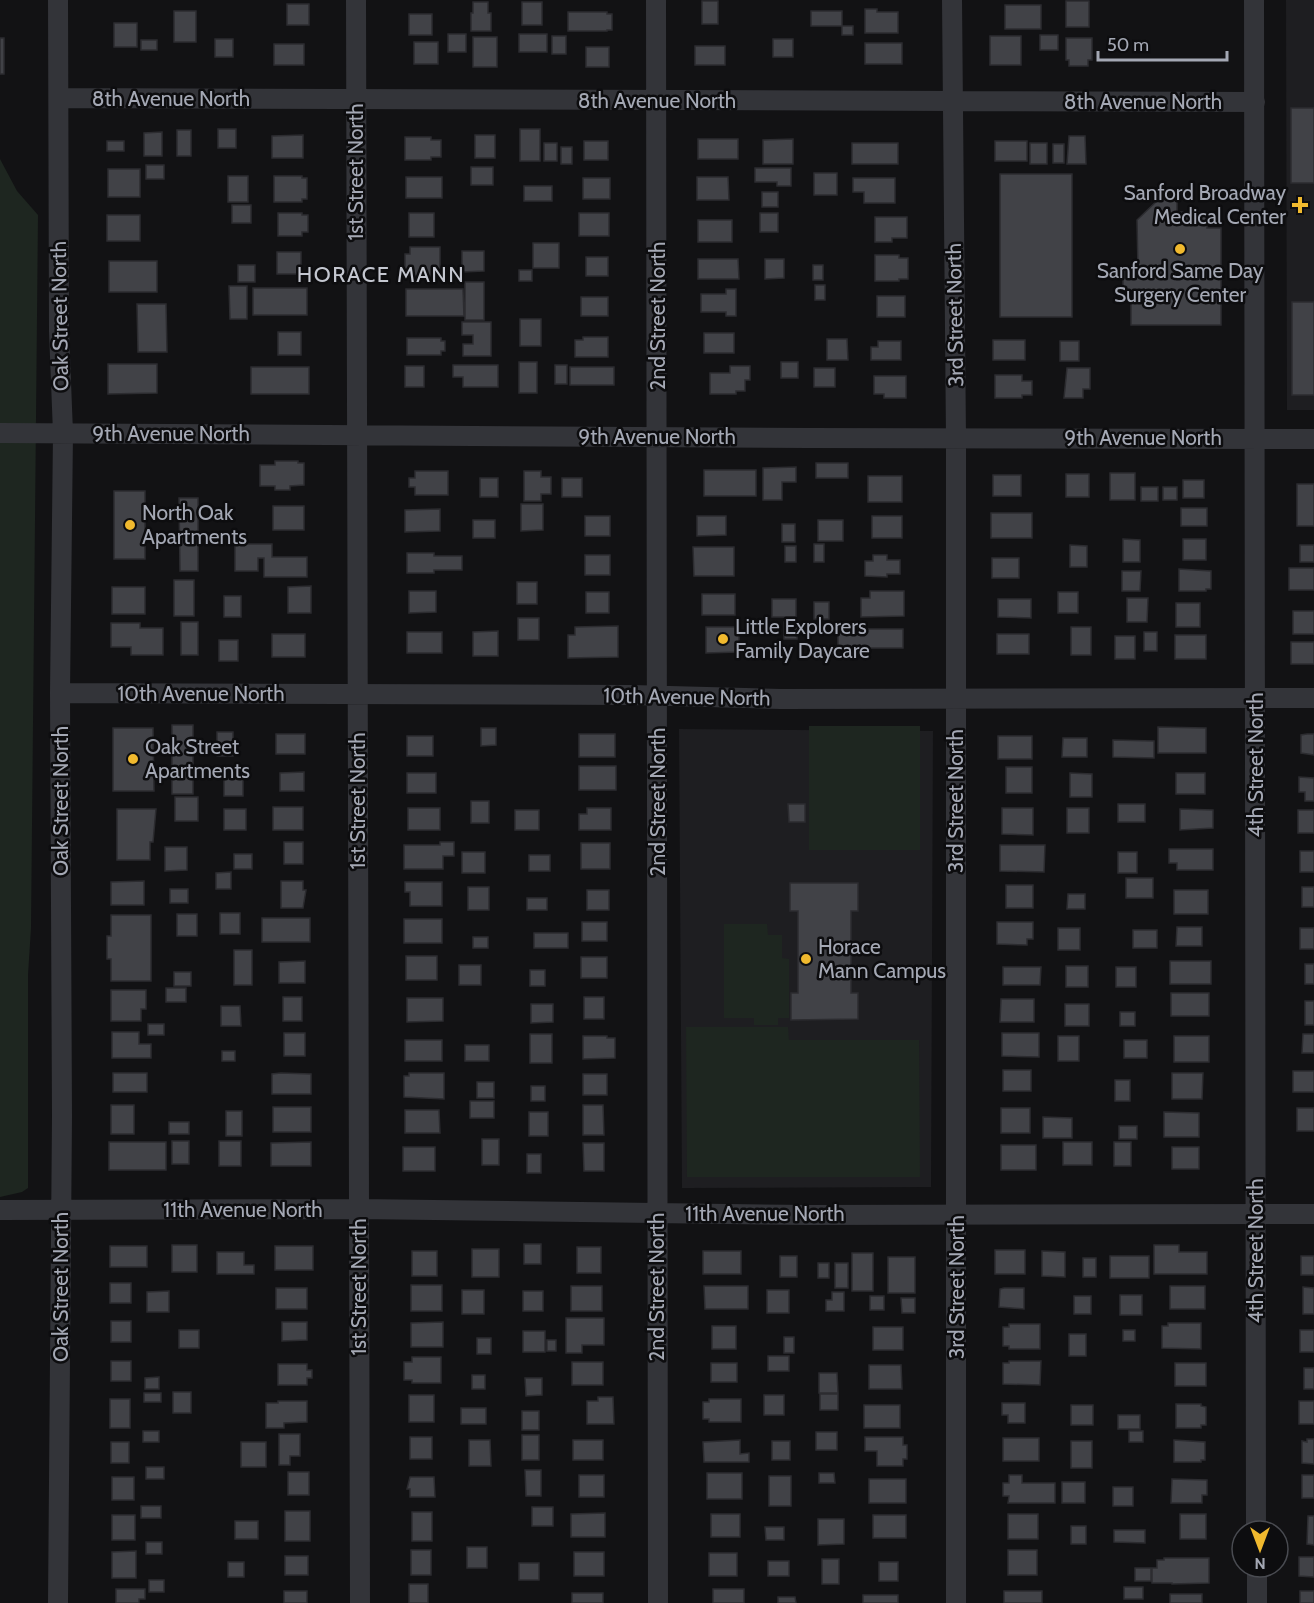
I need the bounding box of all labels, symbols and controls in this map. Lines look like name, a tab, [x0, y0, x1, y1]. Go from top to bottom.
scale bar	[1098, 24, 1227, 62]
text: 50 m	[1107, 34, 1149, 56]
street label: 8th Avenue North	[92, 86, 250, 111]
street label: 8th Avenue North	[578, 88, 736, 113]
street label: 8th Avenue North	[1064, 89, 1222, 114]
street label: 1st Street North	[343, 103, 368, 241]
place label: Sanford Broadway Medical Center	[1124, 180, 1286, 229]
marker: Sanford Broadway Medical Center	[1291, 196, 1309, 214]
street label: Oak Street North	[46, 241, 73, 391]
street label: 2nd Street North	[645, 242, 670, 390]
marker: Sanford Same Day Surgery Center	[1173, 242, 1187, 256]
street label: 3rd Street North	[941, 243, 968, 387]
place label: Sanford Same Day Surgery Center	[1097, 258, 1264, 307]
district label: HORACE MANN	[297, 261, 465, 288]
street label: 9th Avenue North	[92, 421, 250, 446]
street label: 9th Avenue North	[578, 424, 736, 449]
street label: 9th Avenue North	[1064, 425, 1222, 450]
place label: North Oak Apartments	[142, 500, 247, 549]
marker: North Oak Apartments	[123, 518, 137, 532]
place label: Little Explorers Family Daycare	[735, 614, 870, 663]
marker: Little Explorers Family Daycare	[716, 632, 730, 646]
street label: 10th Avenue North	[117, 681, 285, 706]
street label: 10th Avenue North	[603, 683, 771, 710]
street label: 4th Street North	[1243, 692, 1268, 838]
street label: Oak Street North	[48, 726, 73, 876]
street label: 2nd Street North	[645, 728, 670, 876]
street label: 3rd Street North	[943, 729, 968, 873]
street label: 1st Street North	[345, 732, 370, 870]
place label: Oak Street Apartments	[145, 734, 250, 783]
marker: Oak Street Apartments	[126, 752, 140, 766]
place label: Horace Mann Campus	[818, 934, 946, 983]
marker: Horace Mann Campus	[799, 952, 813, 966]
street label: 4th Street North	[1243, 1178, 1268, 1324]
street label: 11th Avenue North	[163, 1197, 323, 1222]
street label: 11th Avenue North	[685, 1201, 845, 1226]
street label: Oak Street North	[48, 1212, 73, 1362]
street label: 2nd Street North	[644, 1213, 669, 1361]
street label: 3rd Street North	[944, 1215, 969, 1359]
street label: 1st Street North	[346, 1218, 371, 1356]
north arrow	[1230, 1519, 1290, 1579]
text: N	[1254, 1554, 1266, 1573]

